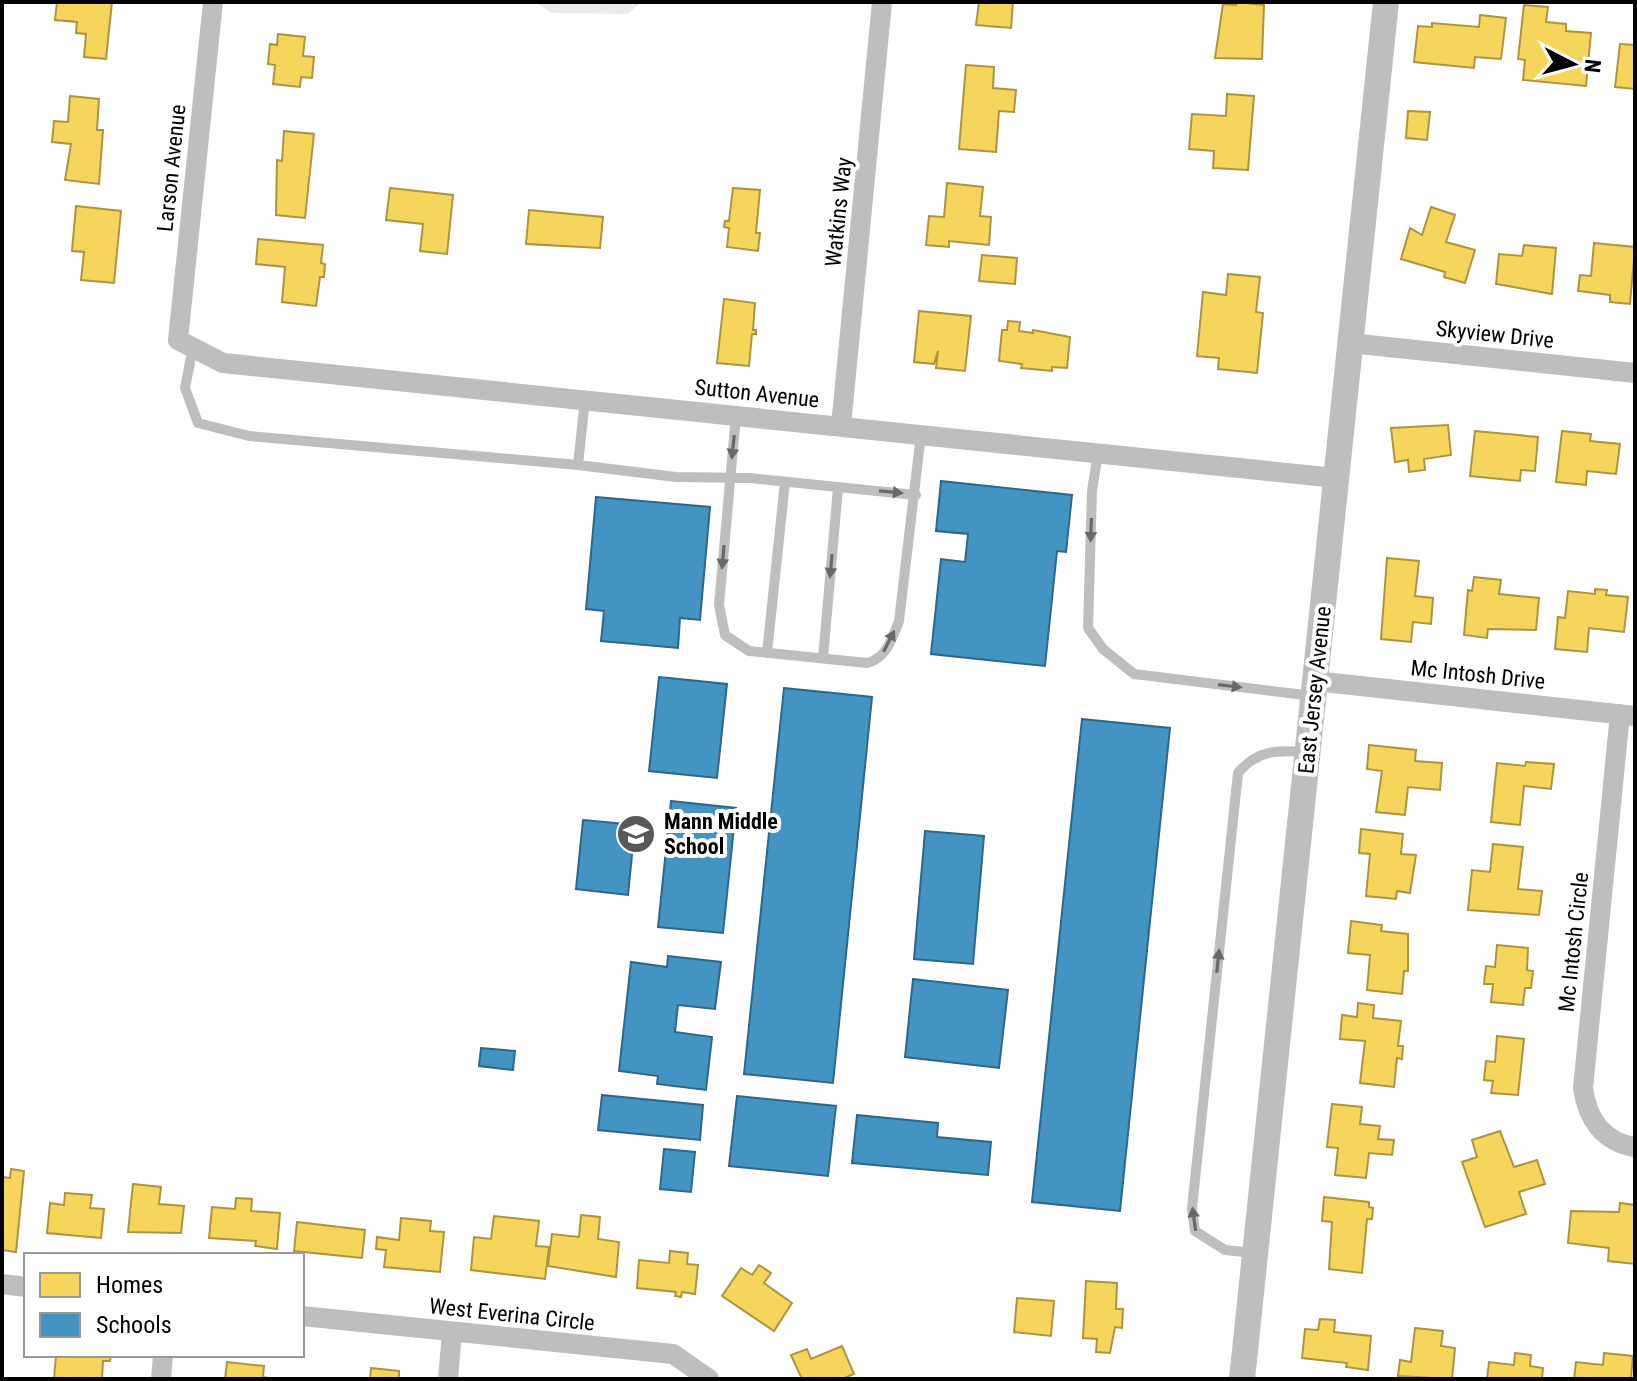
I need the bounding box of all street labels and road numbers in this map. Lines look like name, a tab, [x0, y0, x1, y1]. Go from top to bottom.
street label: Larson Avenue	[152, 103, 191, 233]
street label: Watkins Way	[820, 156, 857, 268]
street label: Skyview Drive	[1435, 316, 1555, 353]
street label: Sutton Avenue	[694, 375, 820, 412]
street label: East Jersey Avenue	[1293, 605, 1336, 775]
street label: Mc Intosh Drive	[1410, 655, 1546, 694]
street label: Mc Intosh Circle	[1554, 871, 1593, 1013]
street label: West Everina Circle	[428, 1293, 596, 1336]

